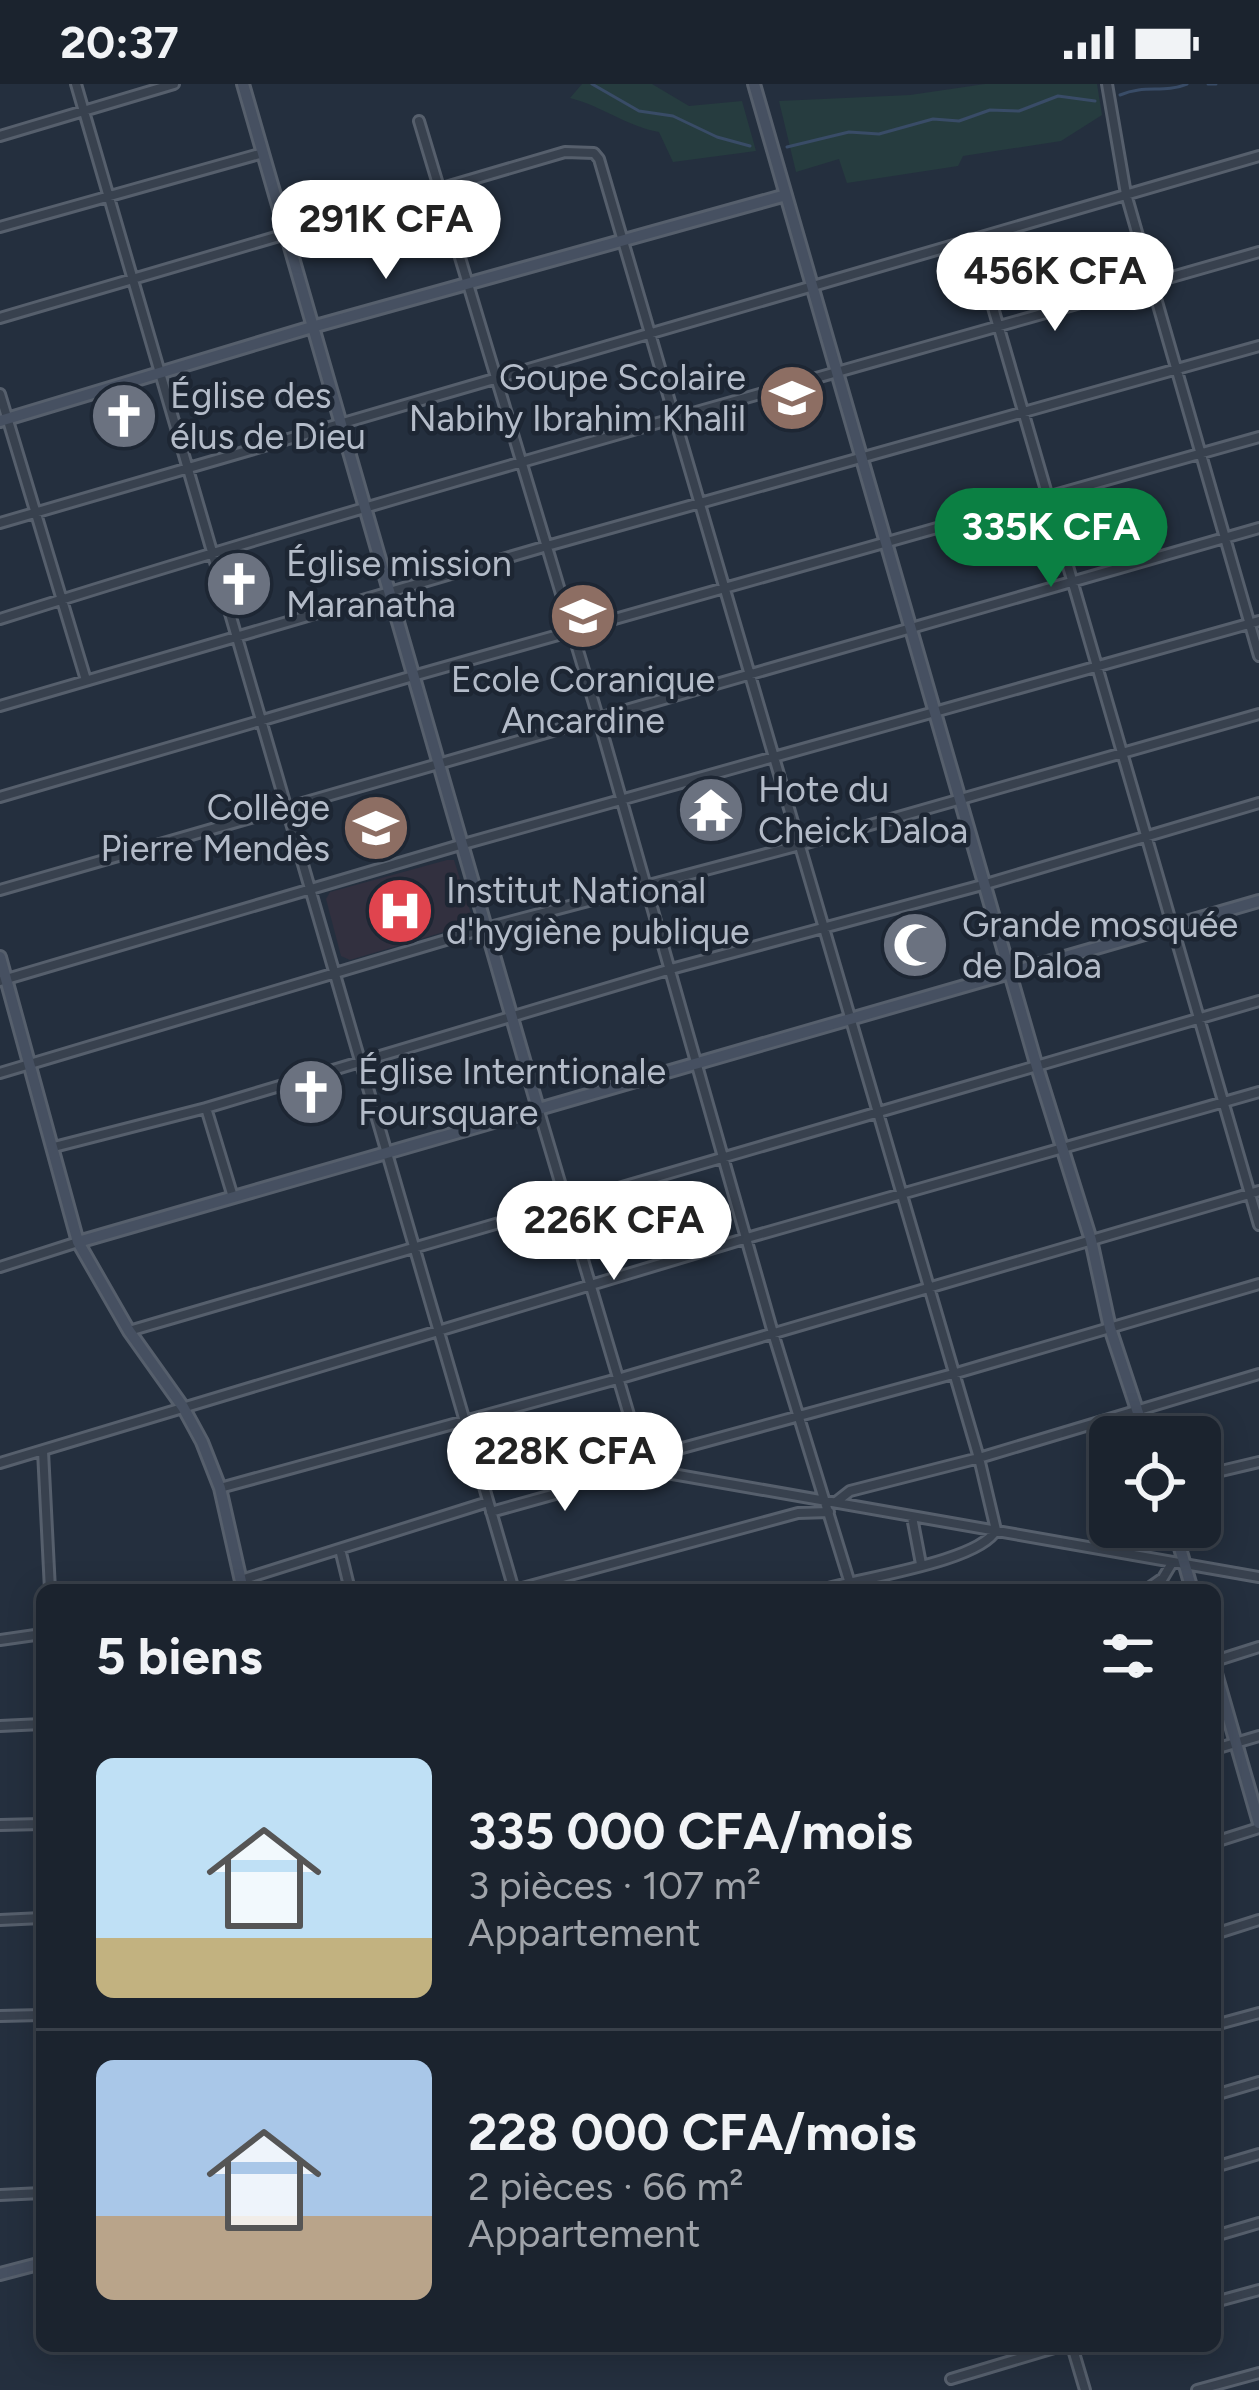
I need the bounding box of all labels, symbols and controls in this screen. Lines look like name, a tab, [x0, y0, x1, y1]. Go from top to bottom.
text: 20:37	[60, 15, 179, 69]
pin: 291K CFA	[262, 180, 510, 282]
text: 291K CFA	[299, 195, 473, 242]
pin: 456K CFA	[931, 232, 1179, 334]
text: 456K CFA	[964, 247, 1146, 294]
place label: Goupe Scolaire Nabihy Ibrahim Khalil	[409, 356, 746, 440]
school or university icon: Goupe Scolaire Nabihy Ibrahim Khalil	[757, 363, 827, 433]
place label: Église des élus de Dieu	[170, 374, 366, 458]
church icon: Église des élus de Dieu	[89, 381, 159, 451]
pin: 335K CFA	[927, 488, 1175, 590]
text: 335K CFA	[961, 503, 1141, 550]
place label: Église mission Maranatha	[286, 542, 512, 626]
church icon: Église mission Maranatha	[204, 549, 274, 619]
school or university icon: Ecole Coranique Ancardine	[548, 581, 618, 651]
place label: Ecole Coranique Ancardine	[451, 658, 715, 742]
place label: Hote du Cheick Daloa	[758, 768, 968, 852]
temple icon: Hote du Cheick Daloa	[676, 775, 746, 845]
place label: Collège Pierre Mendès	[100, 786, 330, 870]
school or university icon: Collège Pierre Mendès	[341, 793, 411, 863]
place label: Institut National d'hygiène publique	[446, 869, 750, 953]
hospital icon: Institut National d'hygiène publique	[365, 876, 435, 946]
place label: Grande mosquée de Daloa	[962, 903, 1238, 987]
mosque icon: Grande mosquée de Daloa	[880, 910, 950, 980]
place label: Église Interntionale Foursquare	[358, 1050, 666, 1134]
church icon: Église Interntionale Foursquare	[276, 1057, 346, 1127]
pin: 226K CFA	[490, 1181, 738, 1283]
text: 226K CFA	[524, 1196, 704, 1243]
pin: 228K CFA	[441, 1412, 689, 1514]
map controls	[1089, 1416, 1221, 1548]
button: locate	[1089, 1416, 1221, 1548]
text: 228K CFA	[474, 1427, 656, 1474]
icon: filters	[1095, 1623, 1161, 1689]
text: 5 biens	[96, 1626, 263, 1687]
text: 335 000 CFA/mois	[468, 1801, 913, 1862]
icon: home	[192, 1806, 336, 1950]
text: 3 pièces · 107 m²	[468, 1862, 761, 1909]
text: Appartement	[468, 1909, 701, 1956]
text: 228 000 CFA/mois	[468, 2102, 917, 2163]
icon: home	[192, 2108, 336, 2252]
text: 2 pièces · 66 m²	[468, 2163, 744, 2210]
text: Appartement	[468, 2210, 701, 2257]

